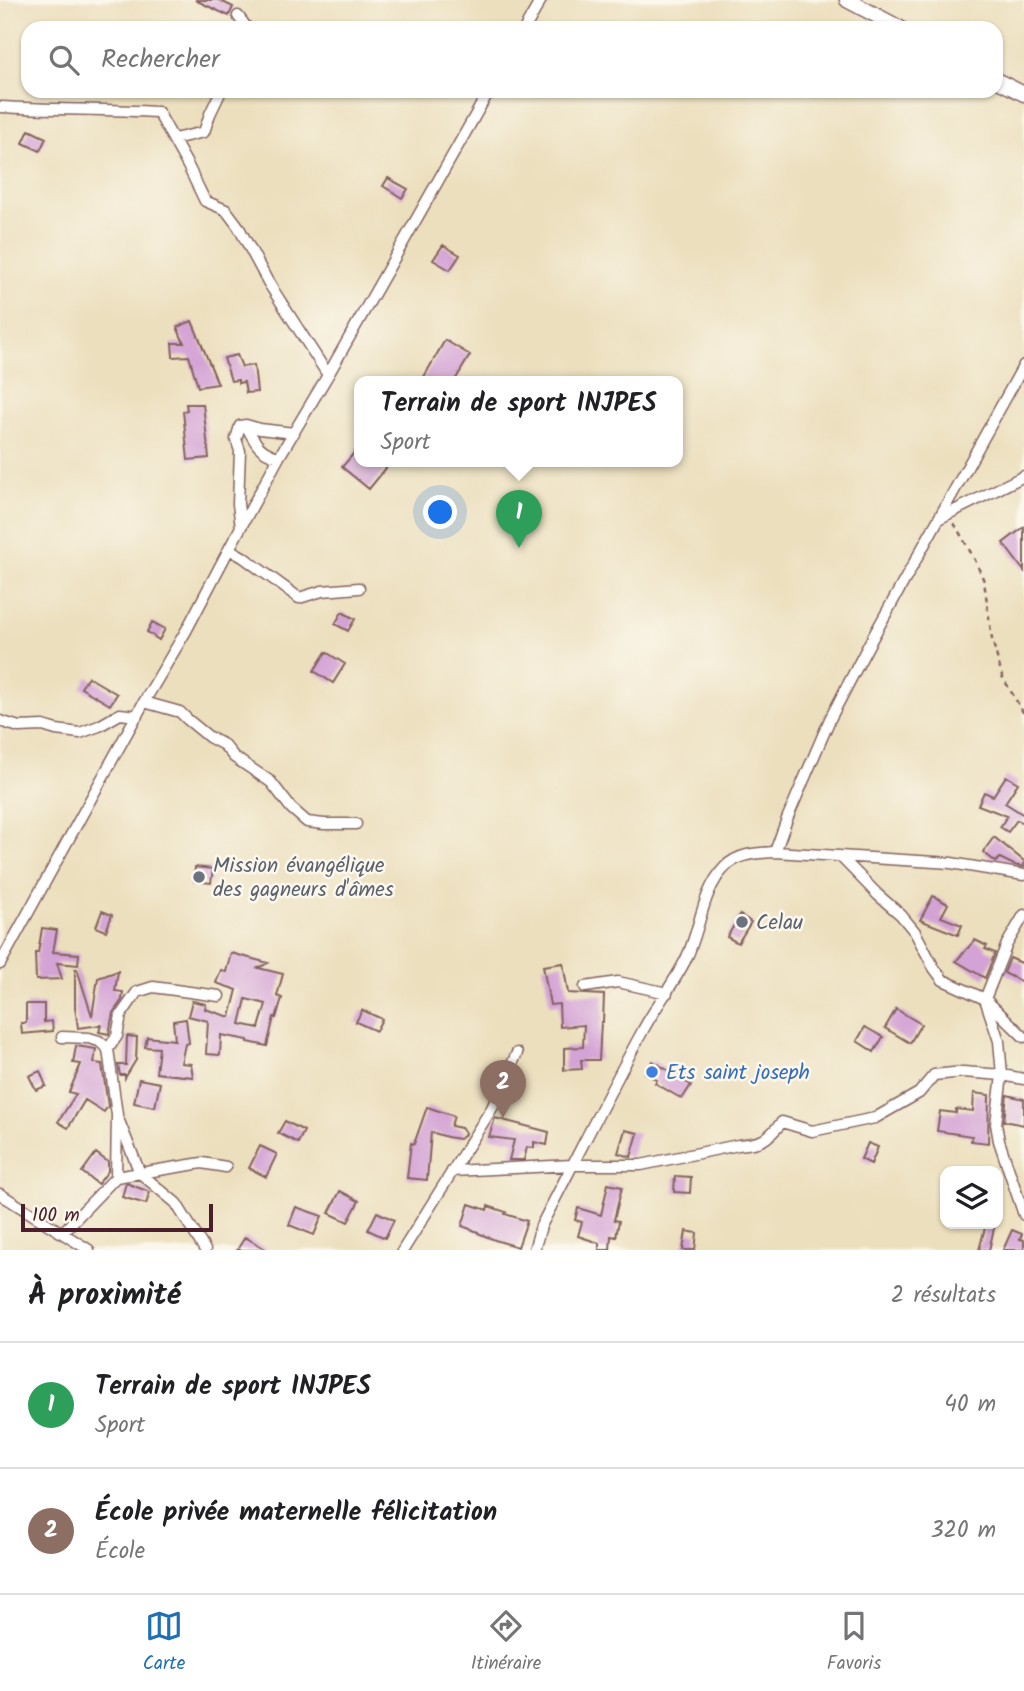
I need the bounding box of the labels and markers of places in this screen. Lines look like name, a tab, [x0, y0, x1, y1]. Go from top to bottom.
pin: 1	[496, 490, 542, 548]
place label: Mission évangélique des gagneurs d'âmes	[213, 850, 394, 907]
marker: Mission évangélique des gagneurs d'âmes	[191, 869, 207, 885]
place label: Celau	[756, 907, 803, 940]
marker: Celau	[734, 914, 750, 930]
place label: Ets saint joseph	[666, 1057, 810, 1090]
pin: 2	[480, 1060, 526, 1118]
marker: Ets saint joseph	[644, 1064, 660, 1080]

